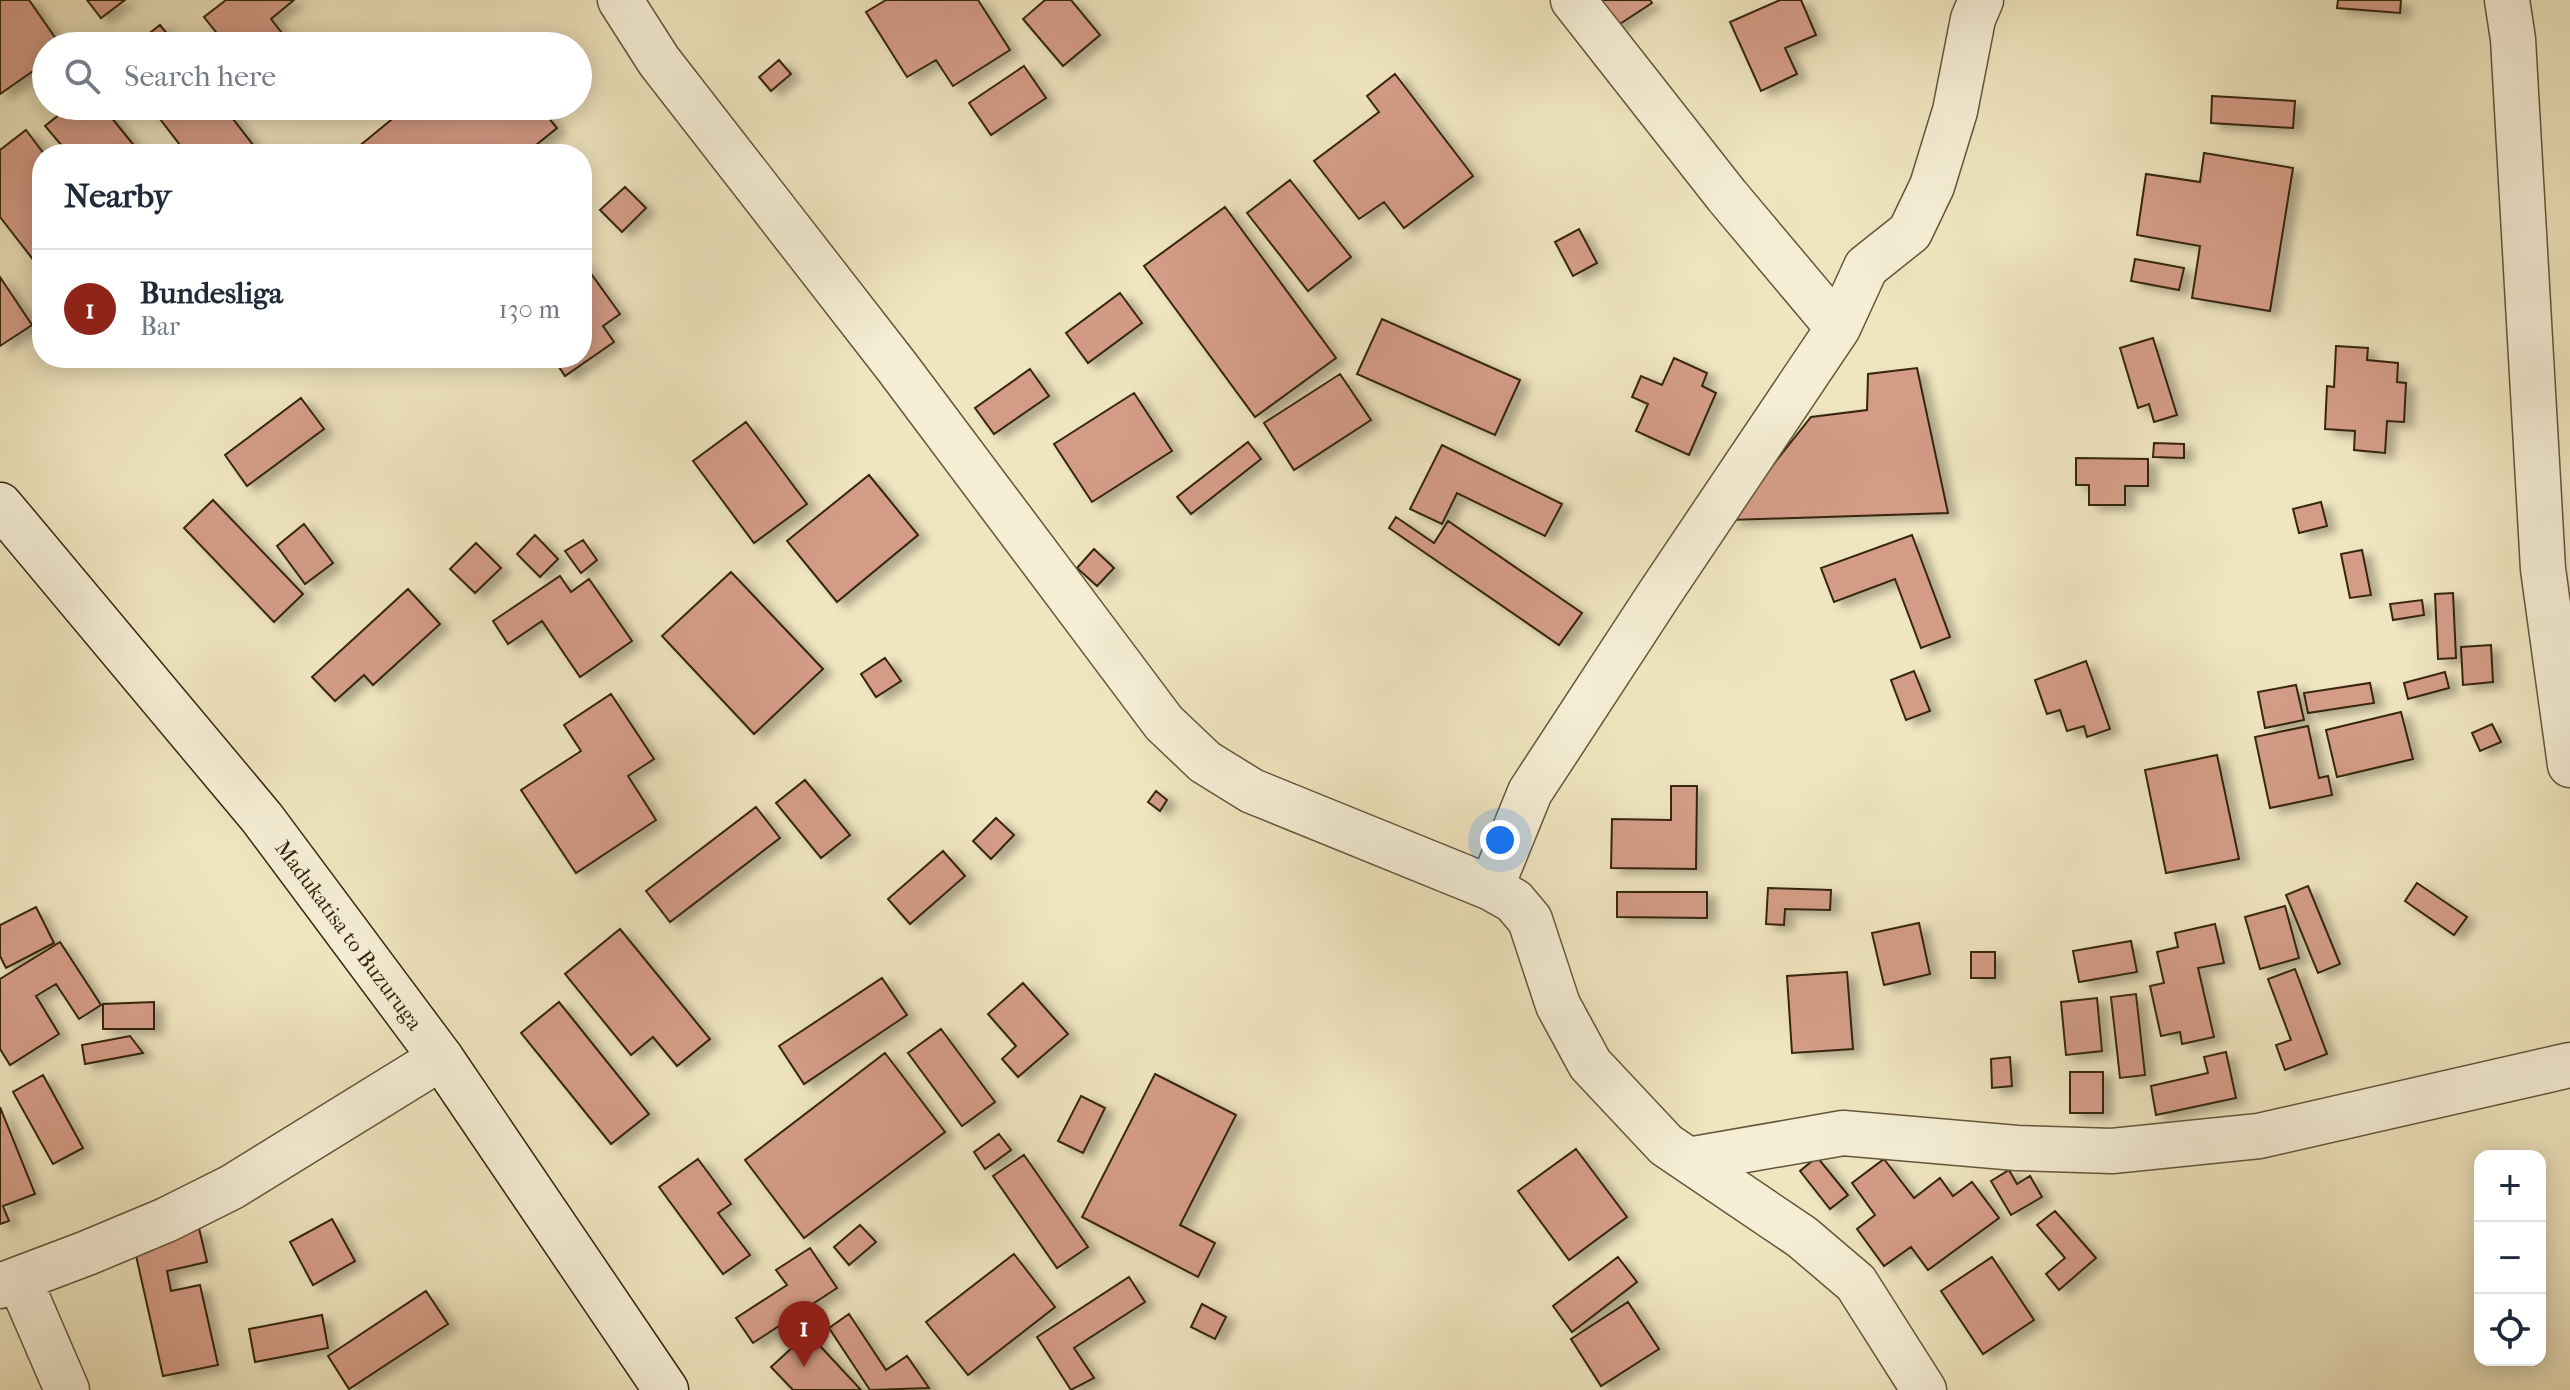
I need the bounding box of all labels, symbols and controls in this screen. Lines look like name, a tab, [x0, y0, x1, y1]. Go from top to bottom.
search box	[32, 32, 592, 120]
icon: search	[60, 54, 104, 98]
text: Search here	[124, 59, 276, 94]
text: Nearby	[64, 176, 171, 216]
text: Bundesliga	[140, 276, 283, 311]
text: 1	[85, 294, 95, 325]
text: 130 m	[499, 294, 560, 325]
text: Bar	[140, 311, 180, 342]
your location	[1480, 820, 1520, 860]
street label: Madukatisa to Buzuruga	[269, 835, 428, 1036]
map controls	[2474, 1150, 2546, 1366]
button: +	[2474, 1150, 2546, 1222]
button: −	[2474, 1222, 2546, 1294]
button: locate	[2474, 1294, 2546, 1366]
pin: 1	[778, 1301, 830, 1367]

